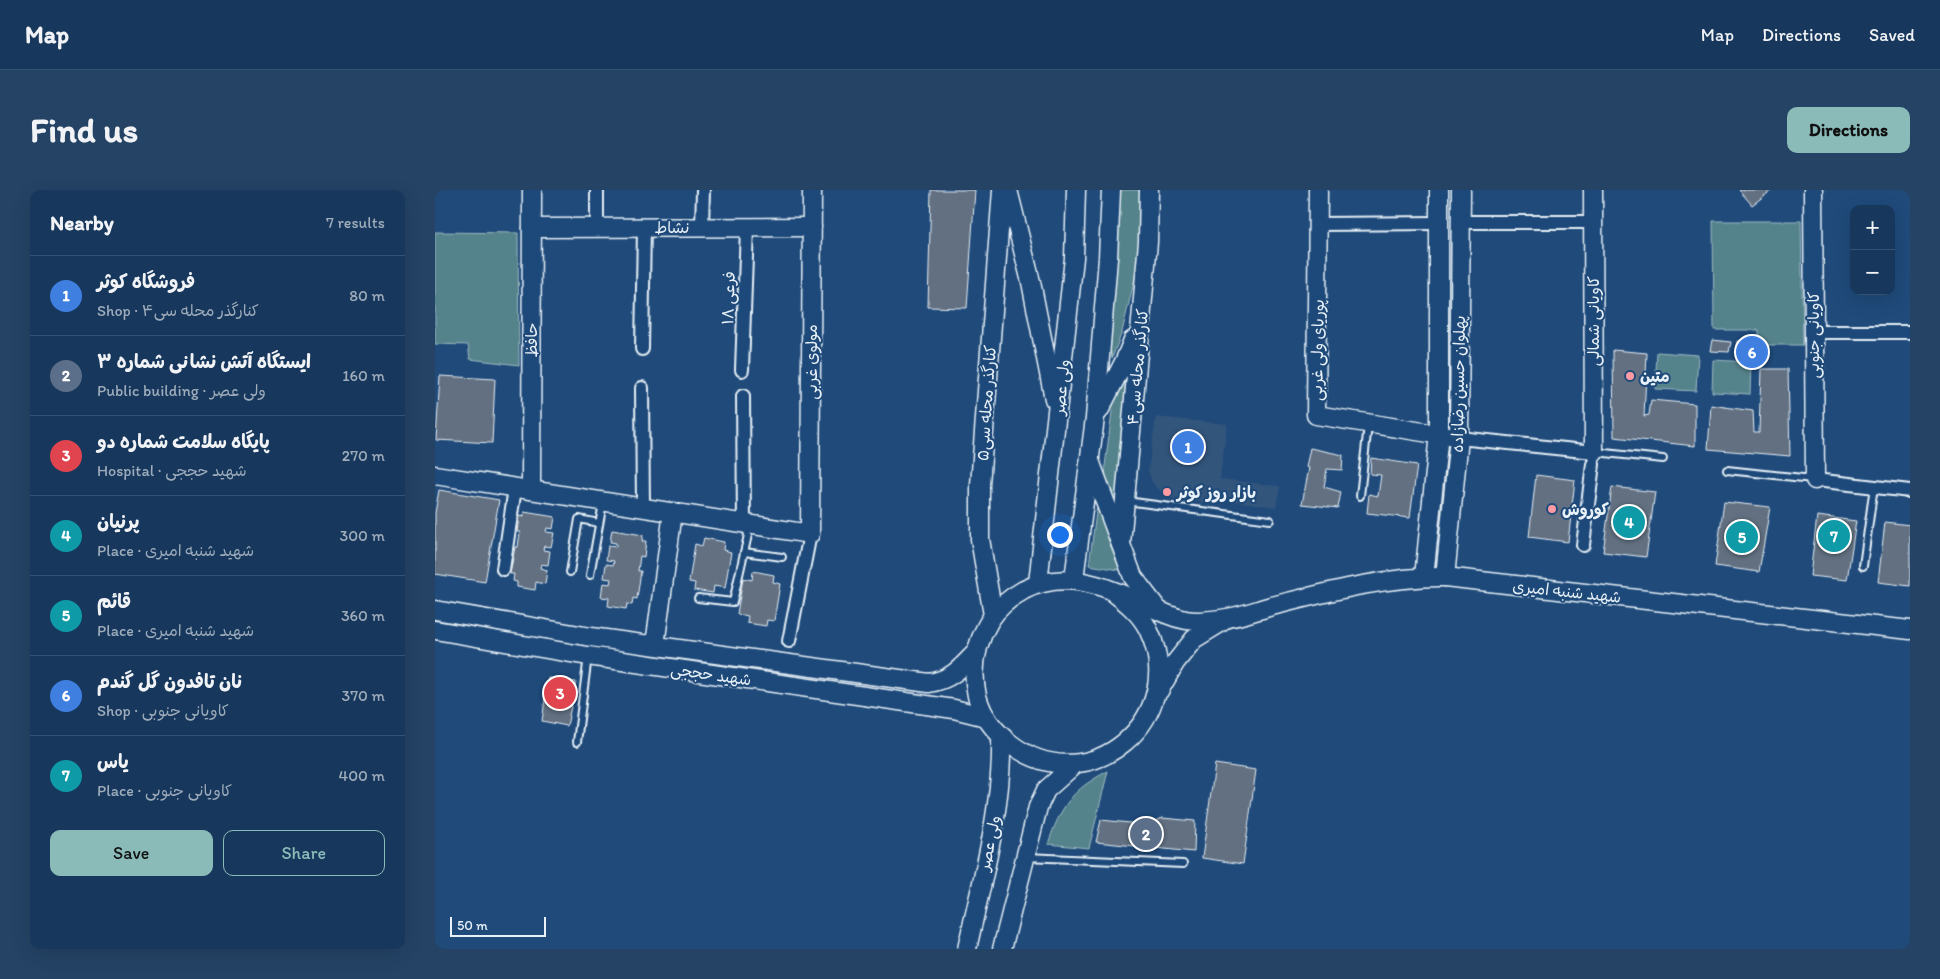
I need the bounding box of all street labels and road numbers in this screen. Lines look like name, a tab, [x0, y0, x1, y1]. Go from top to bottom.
street label: نشاط	[655, 218, 689, 237]
street label: فرعی ۱۸	[718, 271, 740, 325]
street label: کاویانی شمالی	[1584, 276, 1604, 366]
street label: کاویانی جنوبی	[1804, 291, 1824, 379]
street label: پوریای ولی غربی	[1307, 299, 1329, 401]
street label: کنارگذر محله سی۴	[1123, 308, 1153, 426]
street label: پهلوان حسین رضازاده	[1448, 315, 1470, 453]
street label: حافظ	[522, 322, 541, 358]
street label: مولوی غربی	[802, 324, 822, 400]
street label: کنارگذر محله سی۵	[973, 344, 1001, 462]
street label: ولی عصر	[1049, 358, 1075, 418]
street label: شهید شنبه امیری	[1512, 576, 1622, 607]
street label: شهید حججی	[669, 659, 752, 691]
street label: ولی عصر	[974, 814, 1006, 875]

